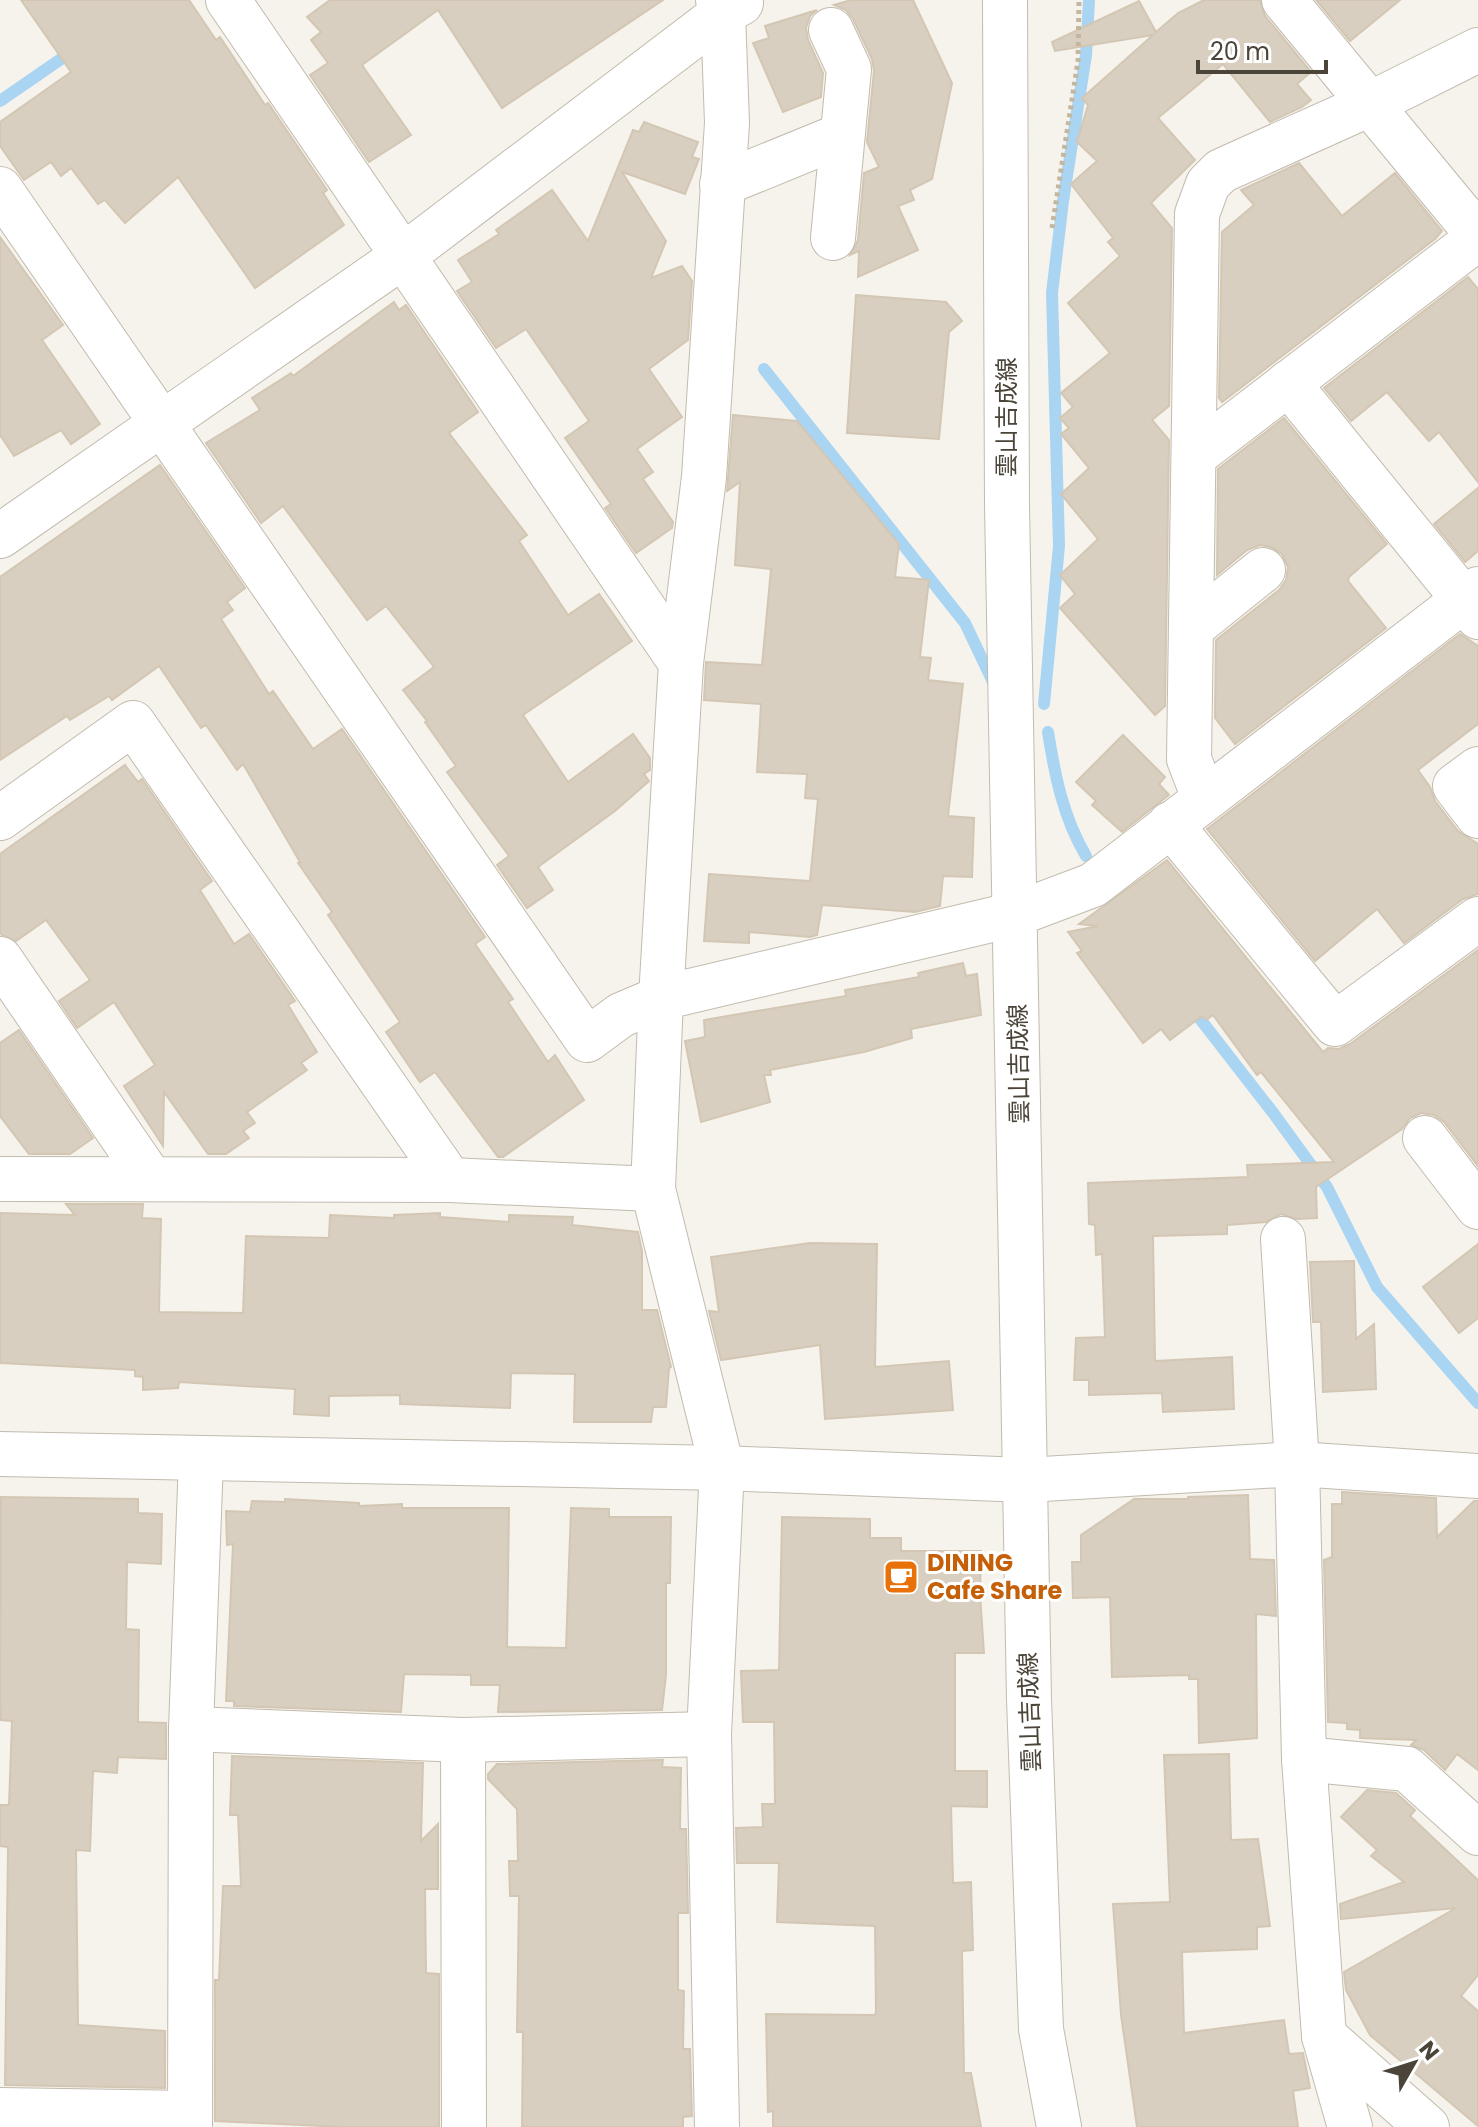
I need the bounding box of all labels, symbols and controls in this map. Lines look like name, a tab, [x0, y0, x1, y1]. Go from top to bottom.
scale bar	[1198, 24, 1326, 74]
text: 20 m	[1210, 35, 1270, 68]
street label: 雲山吉成線	[990, 357, 1023, 477]
street label: 雲山吉成線	[1001, 1004, 1036, 1124]
place label: DINING Cafe Share	[927, 1546, 1063, 1607]
cafe icon: DINING Cafe Share	[882, 1558, 920, 1596]
street label: 雲山吉成線	[1011, 1651, 1048, 1773]
north arrow	[1374, 2023, 1454, 2103]
text: N	[1412, 2035, 1446, 2067]

